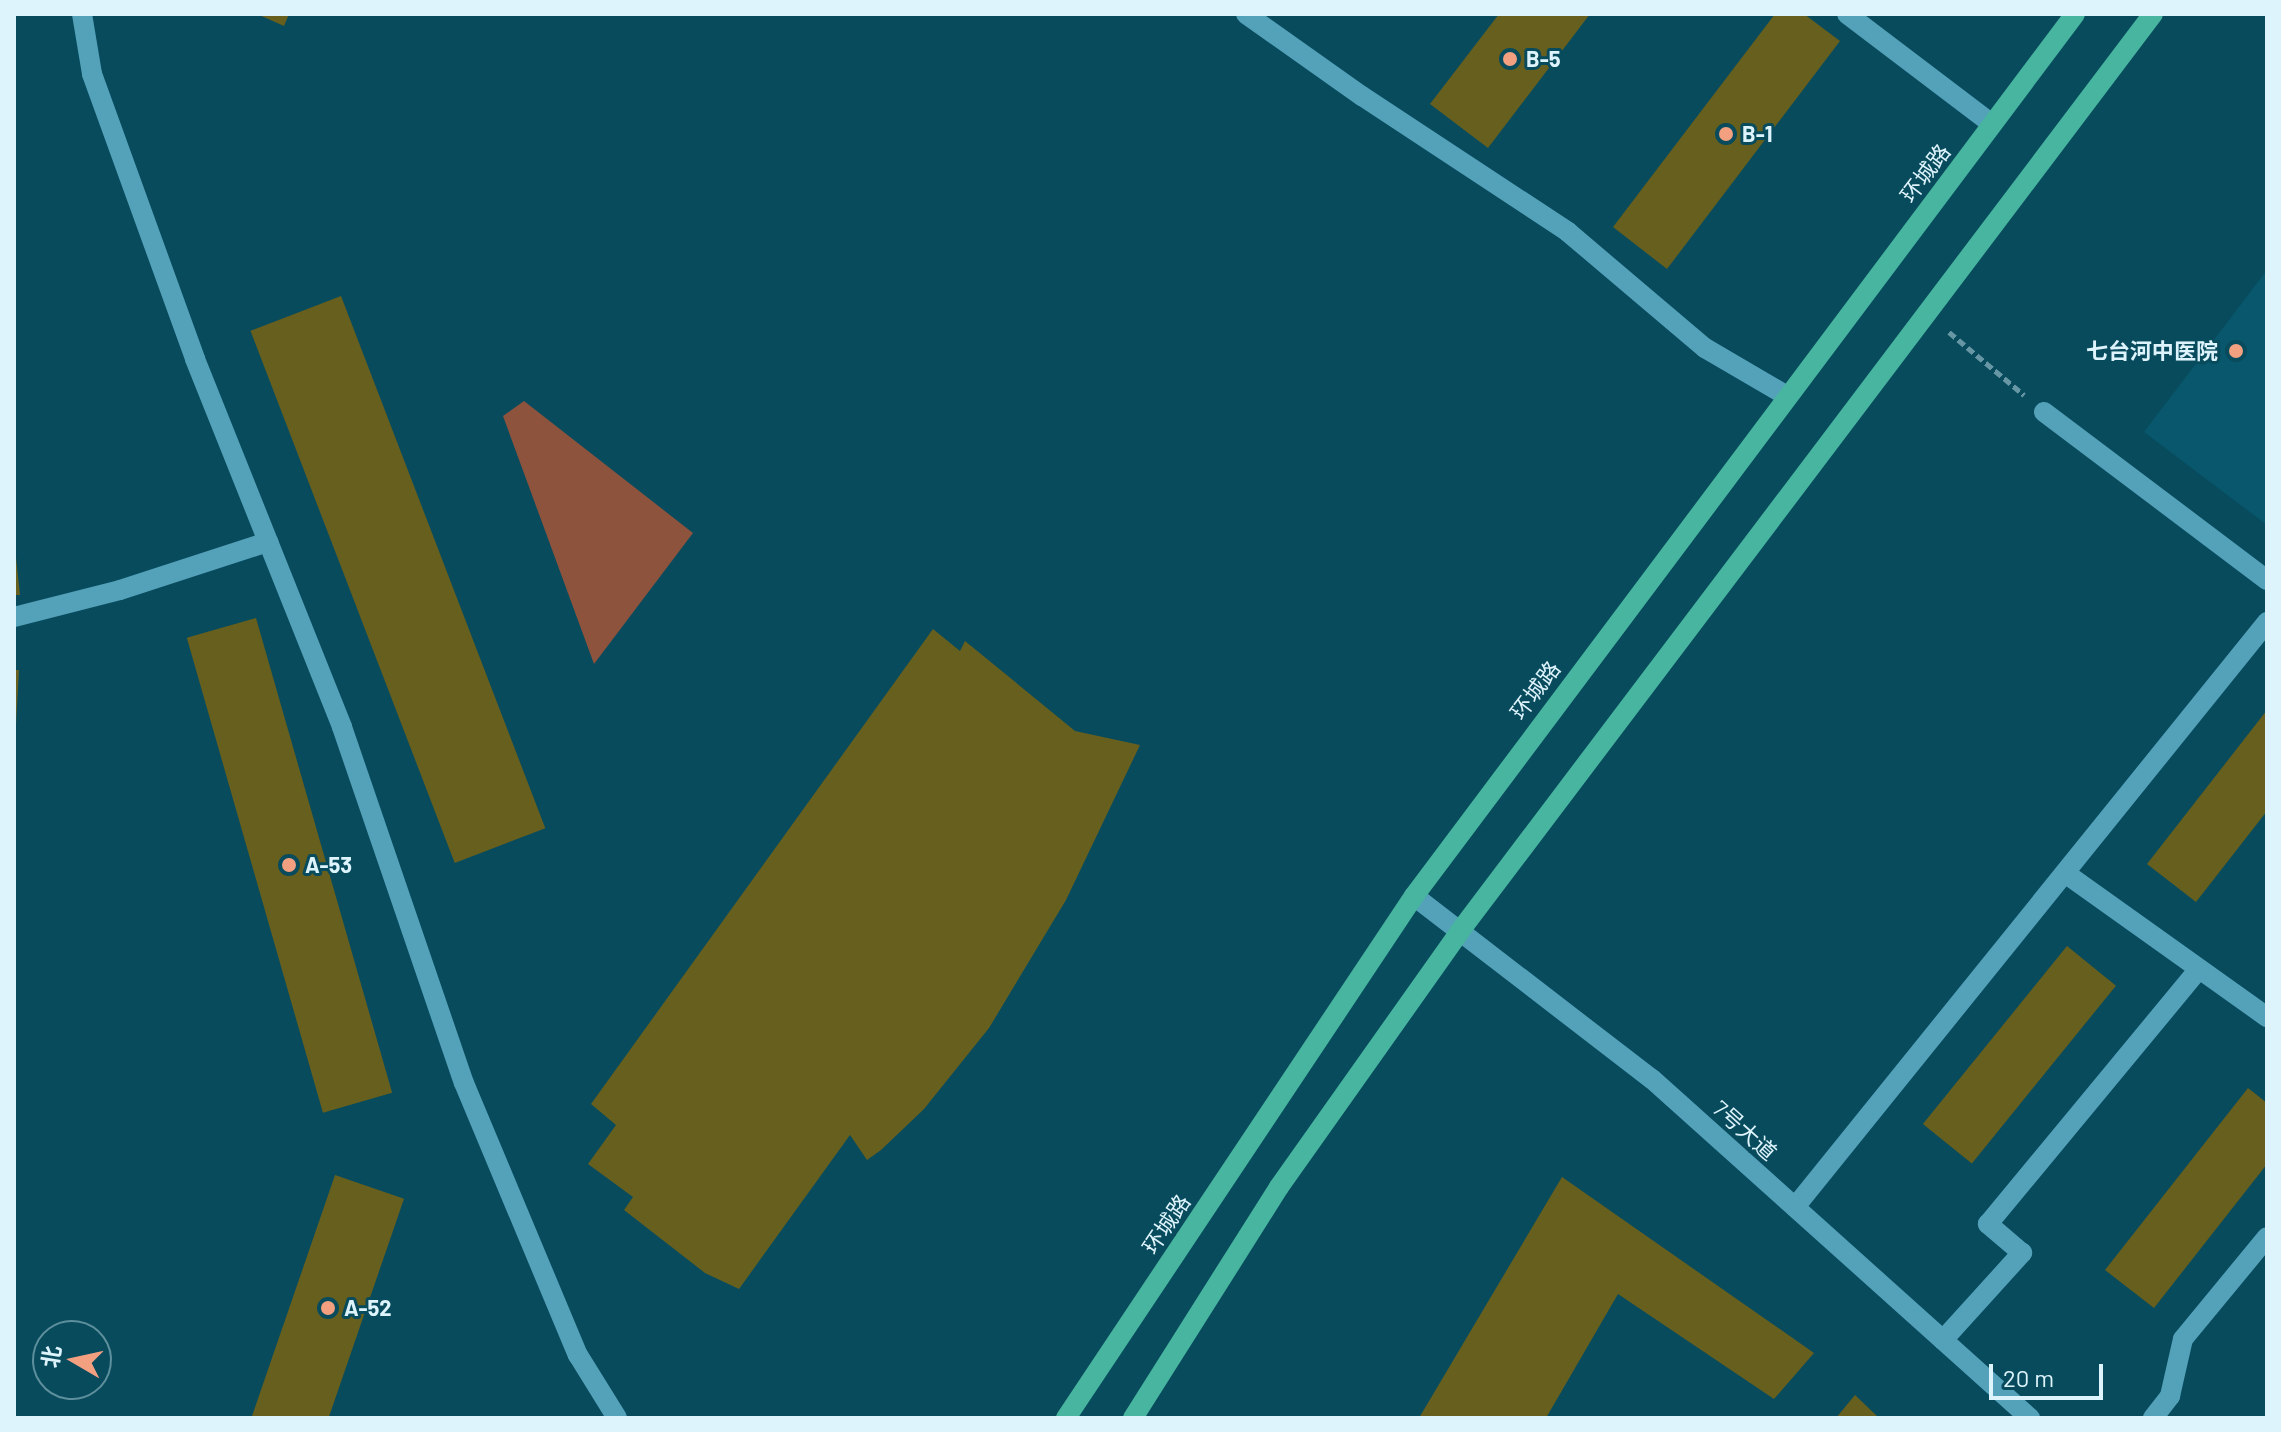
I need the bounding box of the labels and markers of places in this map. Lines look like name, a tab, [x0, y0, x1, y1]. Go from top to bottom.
place label: B-5	[1526, 46, 1560, 72]
marker: B-5	[1501, 50, 1519, 68]
place label: B-1	[1742, 121, 1772, 147]
marker: B-1	[1717, 125, 1735, 143]
place label: 七台河中医院	[2086, 338, 2218, 364]
marker: 七台河中医院	[2225, 340, 2247, 362]
place label: A-53	[305, 852, 352, 878]
marker: A-53	[280, 856, 298, 874]
place label: A-52	[344, 1295, 392, 1321]
marker: A-52	[319, 1299, 337, 1317]

